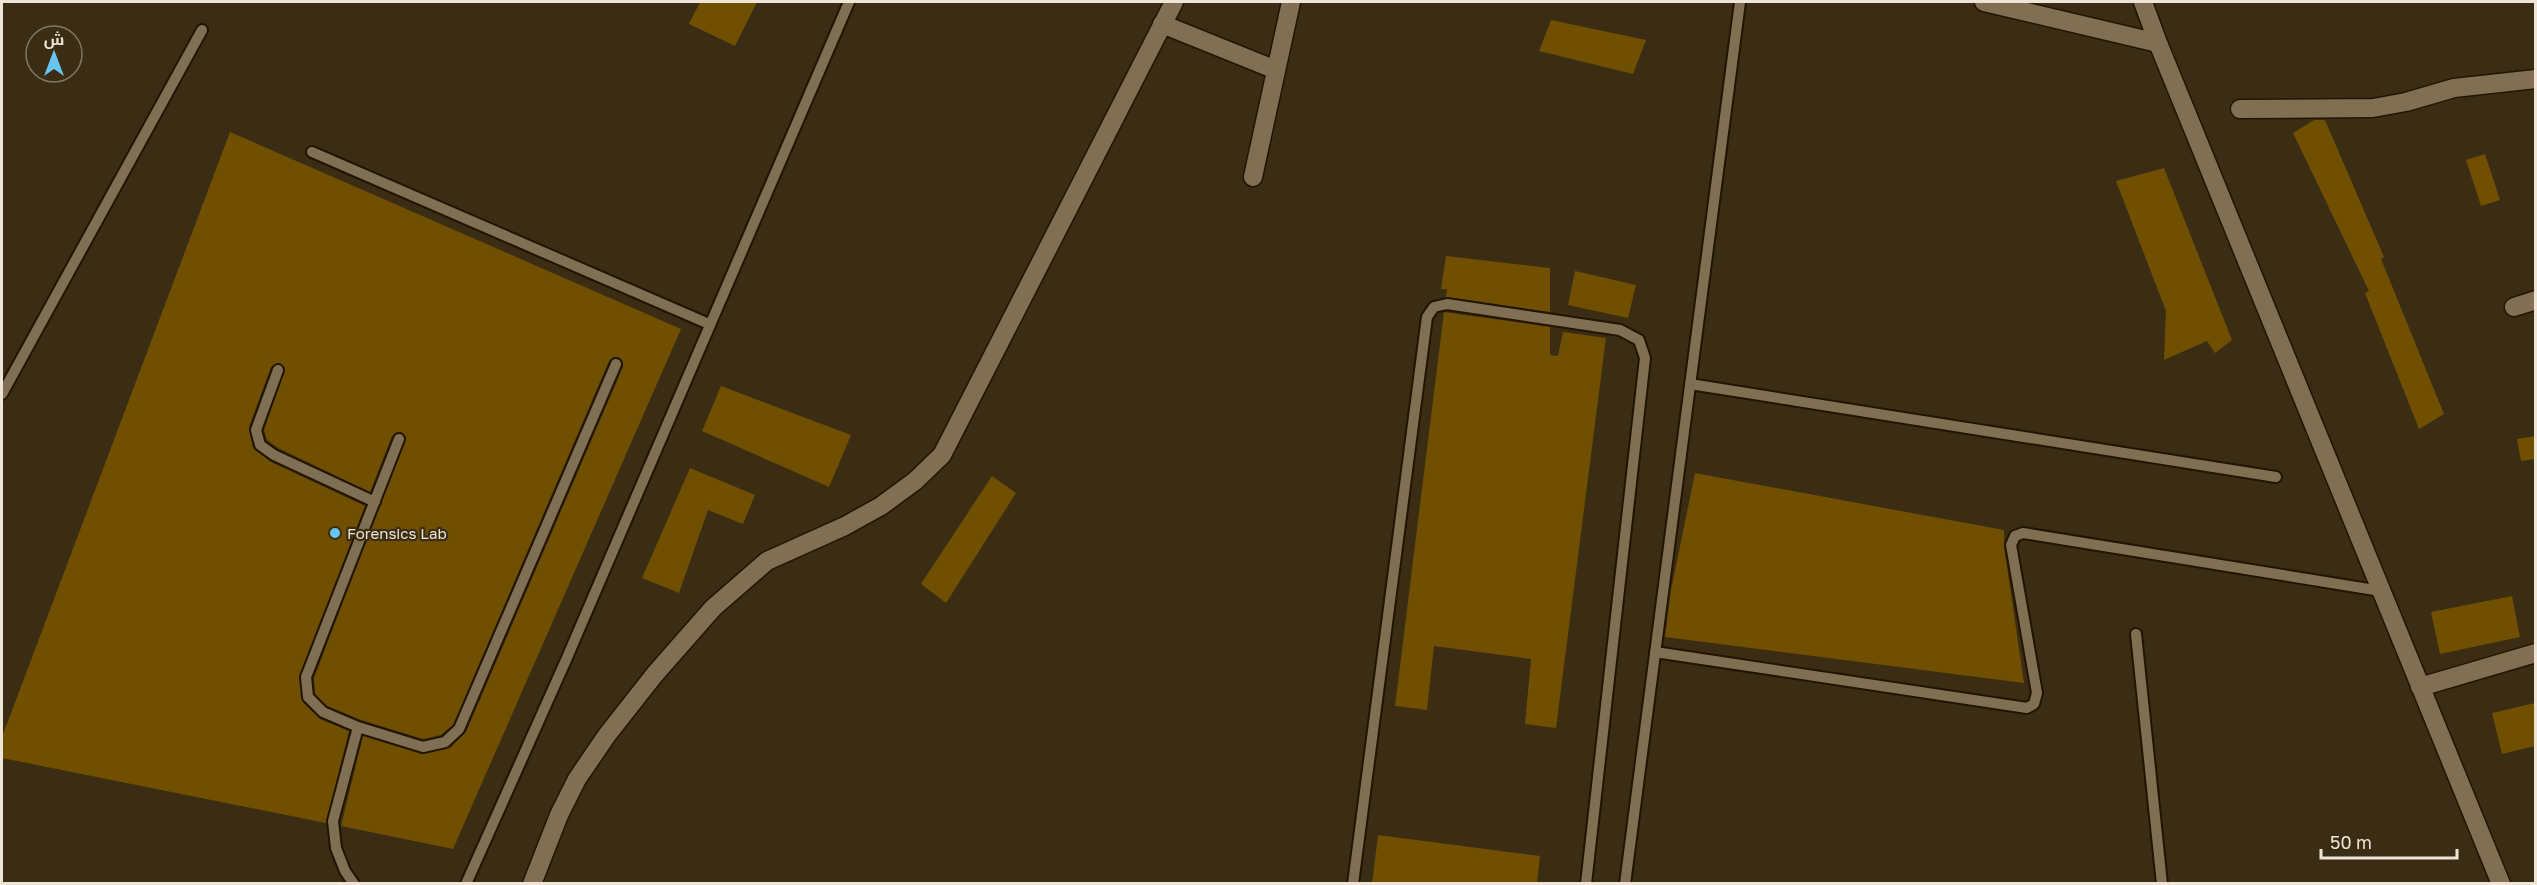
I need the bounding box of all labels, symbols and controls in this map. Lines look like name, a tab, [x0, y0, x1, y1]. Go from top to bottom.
north arrow	[24, 24, 84, 84]
text: ش	[44, 29, 64, 49]
place label: Forensics Lab	[347, 524, 447, 542]
marker: Forensics Lab	[328, 526, 342, 540]
scale bar	[2321, 822, 2458, 860]
text: 50 m	[2330, 831, 2372, 853]

